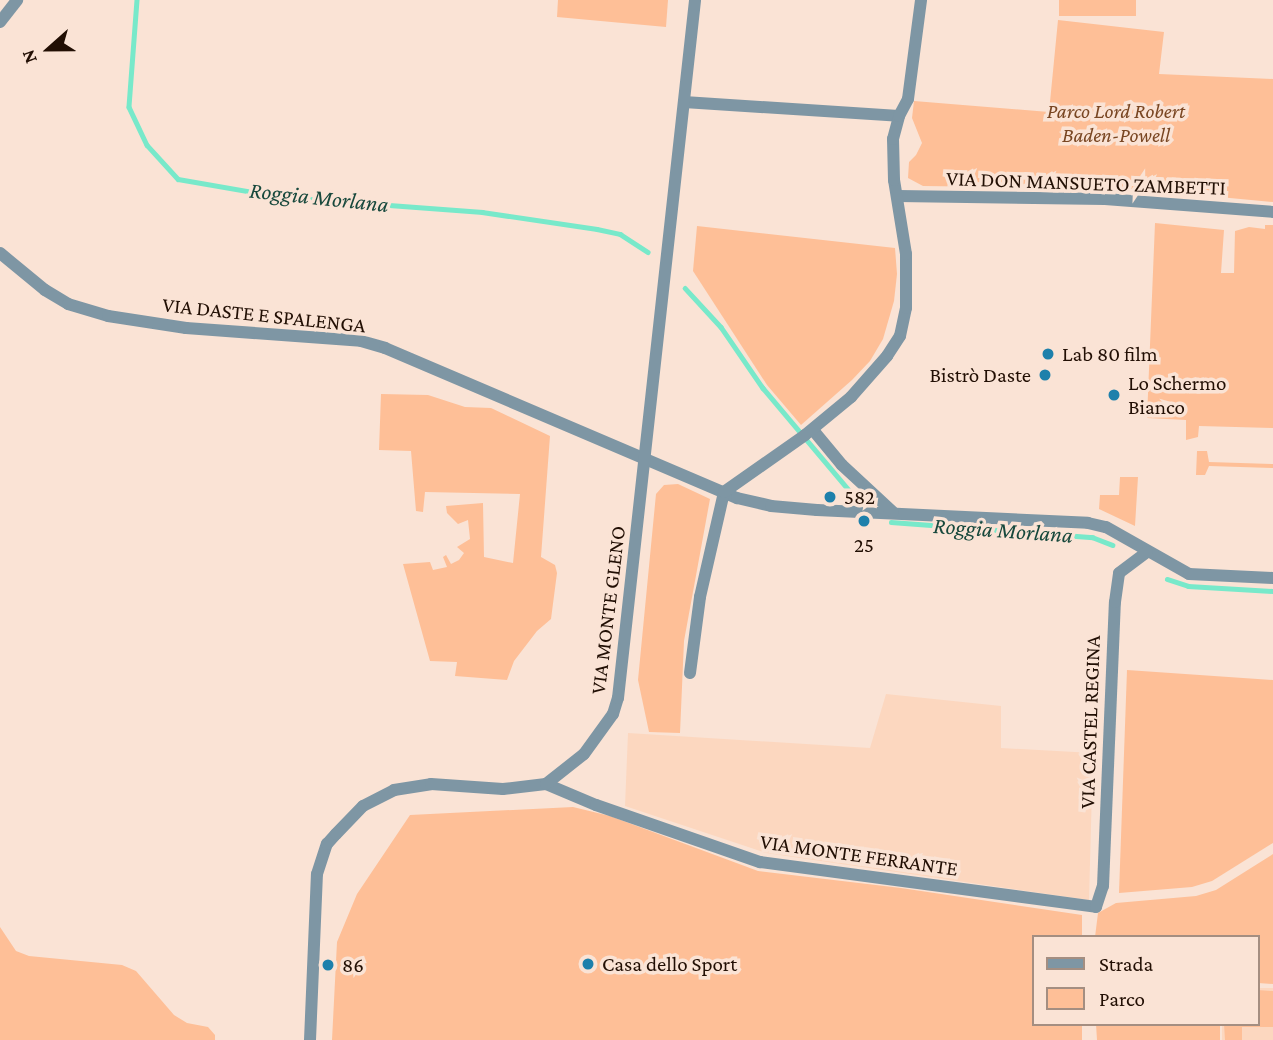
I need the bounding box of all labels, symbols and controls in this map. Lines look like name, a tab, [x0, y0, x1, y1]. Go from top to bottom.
north arrow	[14, 14, 84, 84]
text: N	[17, 47, 41, 67]
park label: Parco Lord Robert Baden-Powell	[1047, 98, 1185, 148]
street label: VIA DON MANSUETO ZAMBETTI	[946, 166, 1226, 200]
water label: Roggia Morlana	[248, 176, 390, 218]
street label: VIA DASTE E SPALENGA	[161, 292, 367, 338]
place label: Lab 80 film	[1062, 341, 1158, 367]
marker: Lab 80 film	[1040, 346, 1056, 362]
place label: Bistrò Daste	[929, 362, 1031, 388]
marker: Bistrò Daste	[1037, 367, 1053, 383]
place label: Lo Schermo Bianco	[1128, 370, 1227, 420]
marker: Lo Schermo Bianco	[1106, 387, 1122, 403]
place label: 582	[844, 484, 875, 510]
marker: 582	[822, 489, 838, 505]
water label: Roggia Morlana	[932, 511, 1074, 549]
marker: 25	[856, 513, 872, 529]
street label: VIA MONTE GLENO	[585, 524, 631, 696]
place label: 25	[854, 532, 874, 558]
street label: VIA CASTEL REGINA	[1074, 635, 1106, 809]
street label: VIA MONTE FERRANTE	[759, 829, 959, 881]
legend	[1032, 935, 1259, 1026]
place label: Casa dello Sport	[602, 951, 737, 977]
place label: 86	[342, 952, 364, 978]
text: Strada	[1099, 952, 1153, 976]
marker: Casa dello Sport	[580, 956, 596, 972]
marker: 86	[320, 957, 336, 973]
text: Parco	[1099, 987, 1145, 1011]

